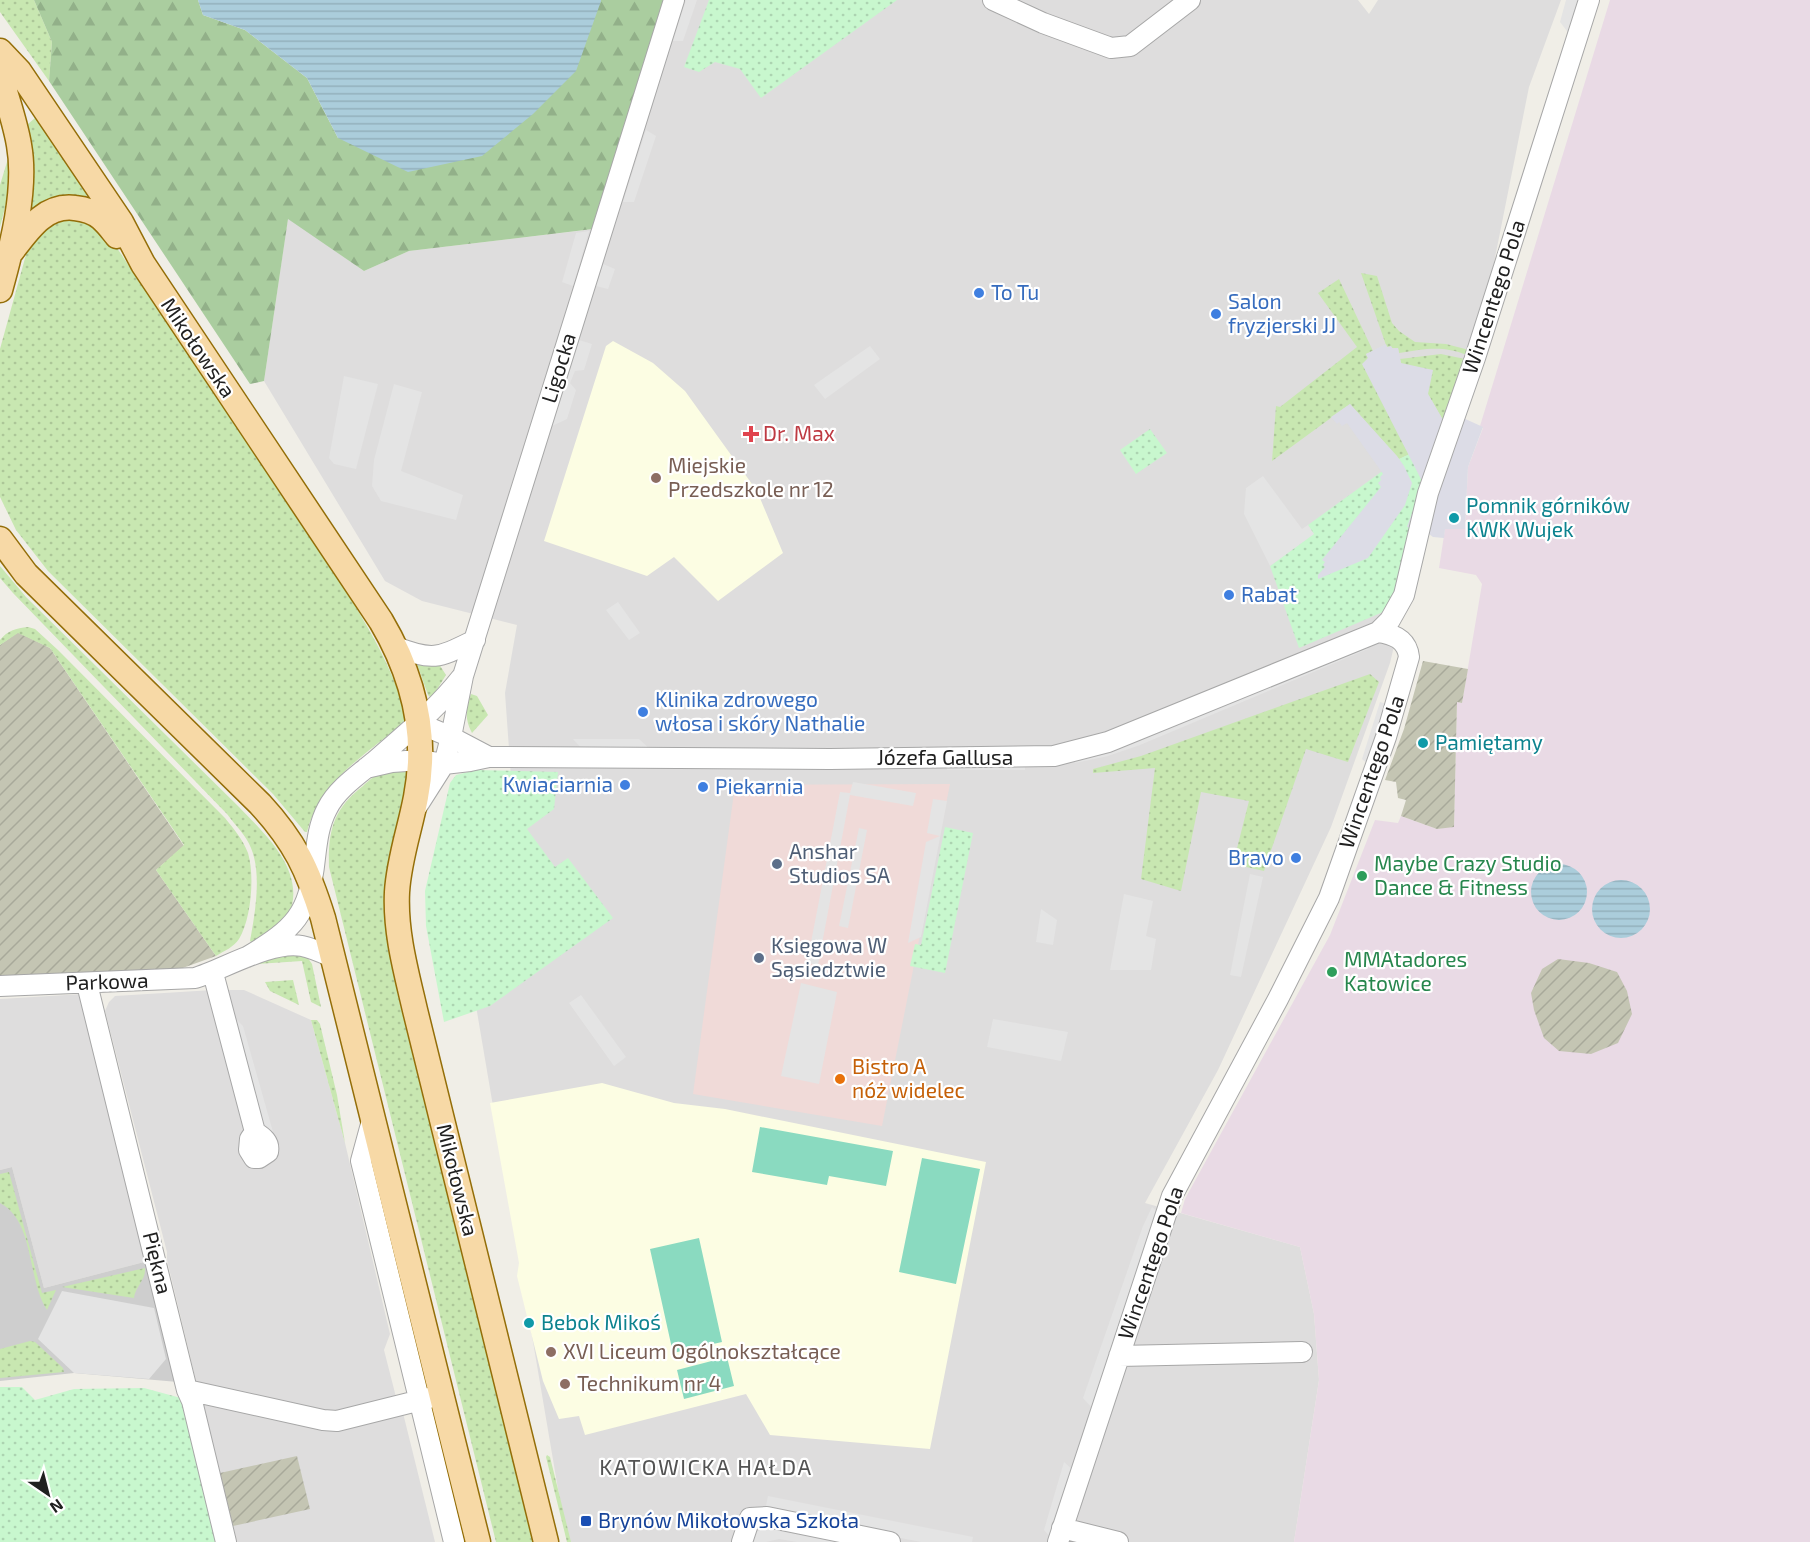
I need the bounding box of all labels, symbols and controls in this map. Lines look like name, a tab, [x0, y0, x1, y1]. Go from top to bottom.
street label: Wincentego Pola	[1456, 216, 1529, 377]
place label: To Tu	[991, 279, 1039, 304]
marker: To Tu	[972, 286, 986, 300]
place label: Salon fryzjerski JJ	[1228, 288, 1336, 338]
street label: Mikołowska	[157, 293, 242, 402]
marker: Salon fryzjerski JJ	[1209, 307, 1223, 321]
street label: Ligocka	[535, 329, 580, 406]
place label: Dr. Max	[763, 420, 835, 445]
marker: Dr. Max	[744, 427, 758, 441]
place label: Miejskie Przedszkole nr 12	[668, 452, 834, 501]
marker: Miejskie Przedszkole nr 12	[649, 471, 663, 485]
place label: Pomnik górników KWK Wujek	[1466, 492, 1630, 542]
marker: Pomnik górników KWK Wujek	[1447, 511, 1461, 525]
place label: Rabat	[1241, 581, 1297, 606]
marker: Rabat	[1222, 588, 1236, 602]
place label: Klinika zdrowego włosa i skóry Nathalie	[655, 686, 865, 735]
street label: Wincentego Pola	[1333, 692, 1409, 851]
marker: Klinika zdrowego włosa i skóry Nathalie	[636, 705, 650, 719]
place label: Pamiętamy	[1435, 729, 1543, 754]
marker: Pamiętamy	[1416, 736, 1430, 750]
street label: Józefa Gallusa	[877, 744, 1013, 769]
place label: Kwiaciarnia	[503, 771, 613, 796]
place label: Piekarnia	[715, 773, 803, 798]
marker: Kwiaciarnia	[618, 778, 632, 792]
marker: Piekarnia	[696, 780, 710, 794]
place label: Anshar Studios SA	[789, 838, 890, 887]
place label: Bravo	[1228, 844, 1284, 869]
place label: Maybe Crazy Studio Dance & Fitness	[1374, 850, 1562, 899]
marker: Bravo	[1289, 851, 1303, 865]
marker: Anshar Studios SA	[770, 857, 784, 871]
marker: Maybe Crazy Studio Dance & Fitness	[1355, 869, 1369, 883]
place label: Księgowa W Sąsiedztwie	[771, 932, 887, 981]
place label: MMAtadores Katowice	[1344, 946, 1467, 995]
marker: Księgowa W Sąsiedztwie	[752, 951, 766, 965]
marker: MMAtadores Katowice	[1325, 965, 1339, 979]
street label: Parkowa	[65, 967, 149, 994]
place label: Bistro A nóż widelec	[852, 1053, 965, 1102]
marker: Bistro A nóż widelec	[833, 1072, 847, 1086]
street label: Mikołowska	[432, 1121, 484, 1238]
street label: Wincentego Pola	[1112, 1183, 1188, 1342]
street label: Piękna	[139, 1229, 178, 1296]
place label: Bebok Mikoś	[541, 1309, 661, 1334]
marker: Bebok Mikoś	[522, 1316, 536, 1330]
place label: XVI Liceum Ogólnokształcące	[563, 1338, 841, 1363]
marker: XVI Liceum Ogólnokształcące	[544, 1345, 558, 1359]
place label: Technikum nr 4	[577, 1370, 722, 1395]
marker: Technikum nr 4	[558, 1377, 572, 1391]
district label: KATOWICKA HAŁDA	[599, 1453, 813, 1479]
north arrow	[18, 1464, 78, 1524]
text: N	[47, 1496, 67, 1518]
place label: Brynów Mikołowska Szkoła	[598, 1507, 859, 1532]
marker: Brynów Mikołowska Szkoła	[579, 1514, 593, 1528]

